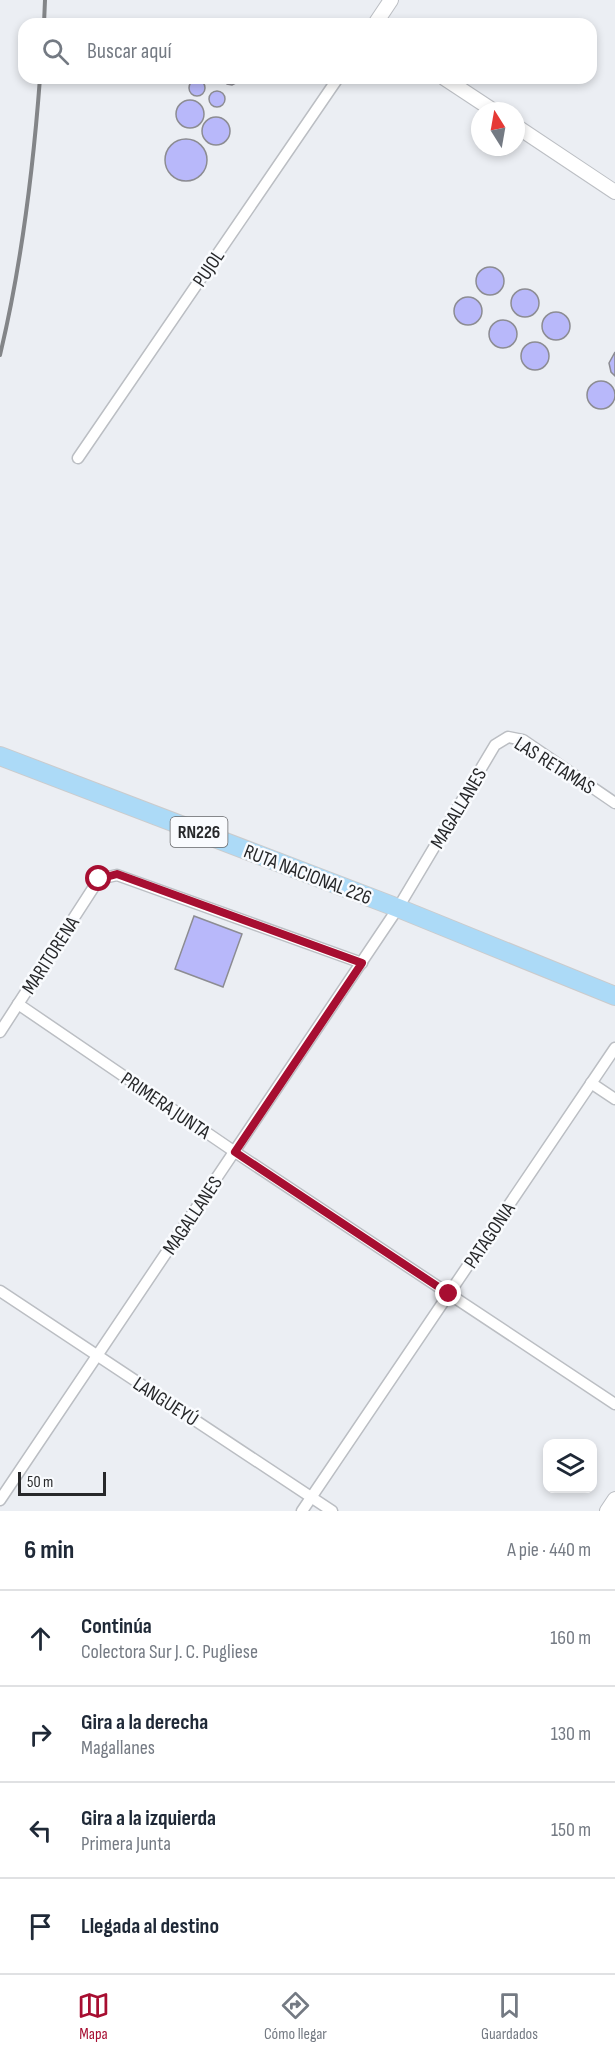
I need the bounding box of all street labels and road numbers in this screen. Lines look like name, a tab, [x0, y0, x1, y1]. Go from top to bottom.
street label: PUJOL	[188, 245, 230, 292]
street label: LAS RETAMAS	[510, 732, 599, 800]
street label: MAGALLANES	[426, 764, 492, 853]
road number: RN226	[170, 817, 228, 847]
street label: RUTA NACIONAL 226	[240, 840, 375, 910]
street label: MARITORENA	[17, 912, 85, 999]
street label: PRIMERA JUNTA	[116, 1067, 215, 1145]
street label: MAGALLANES	[158, 1172, 228, 1259]
street label: PATAGONIA	[459, 1198, 521, 1273]
street label: LANGUEYÚ	[128, 1372, 203, 1432]

